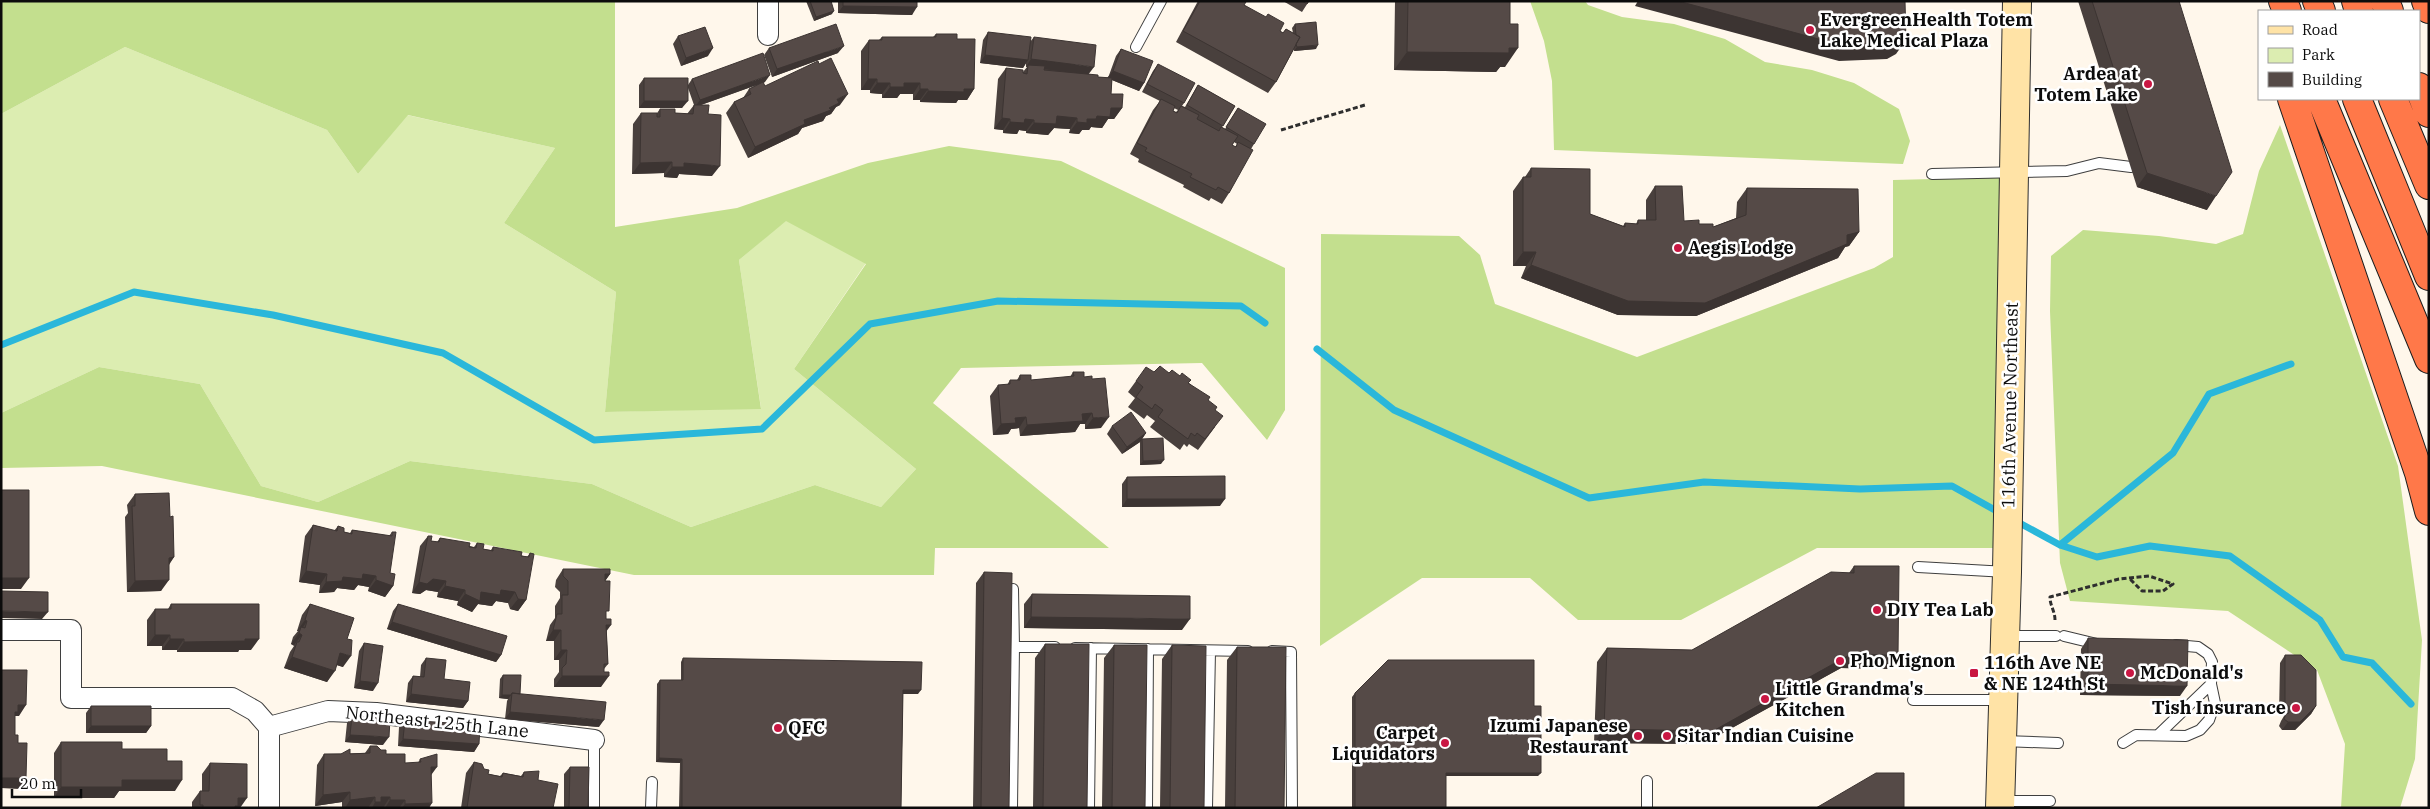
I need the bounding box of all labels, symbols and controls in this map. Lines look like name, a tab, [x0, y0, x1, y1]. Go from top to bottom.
place label: EvergreenHealth Totem Lake Medical Plaza	[1820, 8, 2033, 52]
legend	[2258, 10, 2420, 100]
text: Road	[2302, 20, 2338, 39]
marker: EvergreenHealth Totem Lake Medical Plaza	[1804, 24, 1816, 36]
text: Park	[2302, 45, 2335, 64]
place label: Ardea at Totem Lake	[2034, 62, 2138, 106]
text: Building	[2302, 70, 2362, 89]
marker: Ardea at Totem Lake	[2142, 78, 2154, 90]
place label: Aegis Lodge	[1688, 236, 1794, 259]
marker: Aegis Lodge	[1672, 242, 1684, 254]
street label: 116th Avenue Northeast	[1996, 302, 2023, 508]
place label: DIY Tea Lab	[1887, 598, 1994, 621]
marker: DIY Tea Lab	[1871, 604, 1883, 616]
place label: Pho Mignon	[1850, 649, 1956, 672]
place label: 116th Ave NE & NE 124th St	[1984, 651, 2105, 695]
marker: Pho Mignon	[1834, 655, 1846, 667]
place label: McDonald's	[2140, 661, 2243, 684]
marker: 116th Ave NE & NE 124th St	[1968, 667, 1980, 679]
marker: McDonald's	[2124, 667, 2136, 679]
place label: Little Grandma's Kitchen	[1775, 677, 1923, 721]
marker: Little Grandma's Kitchen	[1759, 693, 1771, 705]
place label: Tish Insurance	[2152, 696, 2286, 719]
street label: Northeast 125th Lane	[344, 700, 530, 743]
marker: Tish Insurance	[2290, 702, 2302, 714]
place label: Izumi Japanese Restaurant	[1490, 714, 1628, 758]
place label: QFC	[788, 716, 825, 739]
place label: Carpet Liquidators	[1332, 721, 1435, 765]
marker: QFC	[772, 722, 784, 734]
place label: Sitar Indian Cuisine	[1677, 724, 1854, 747]
marker: Izumi Japanese Restaurant	[1632, 730, 1644, 742]
marker: Sitar Indian Cuisine	[1661, 730, 1673, 742]
marker: Carpet Liquidators	[1439, 737, 1451, 749]
scale bar	[12, 766, 81, 798]
text: 20 m	[20, 774, 56, 793]

